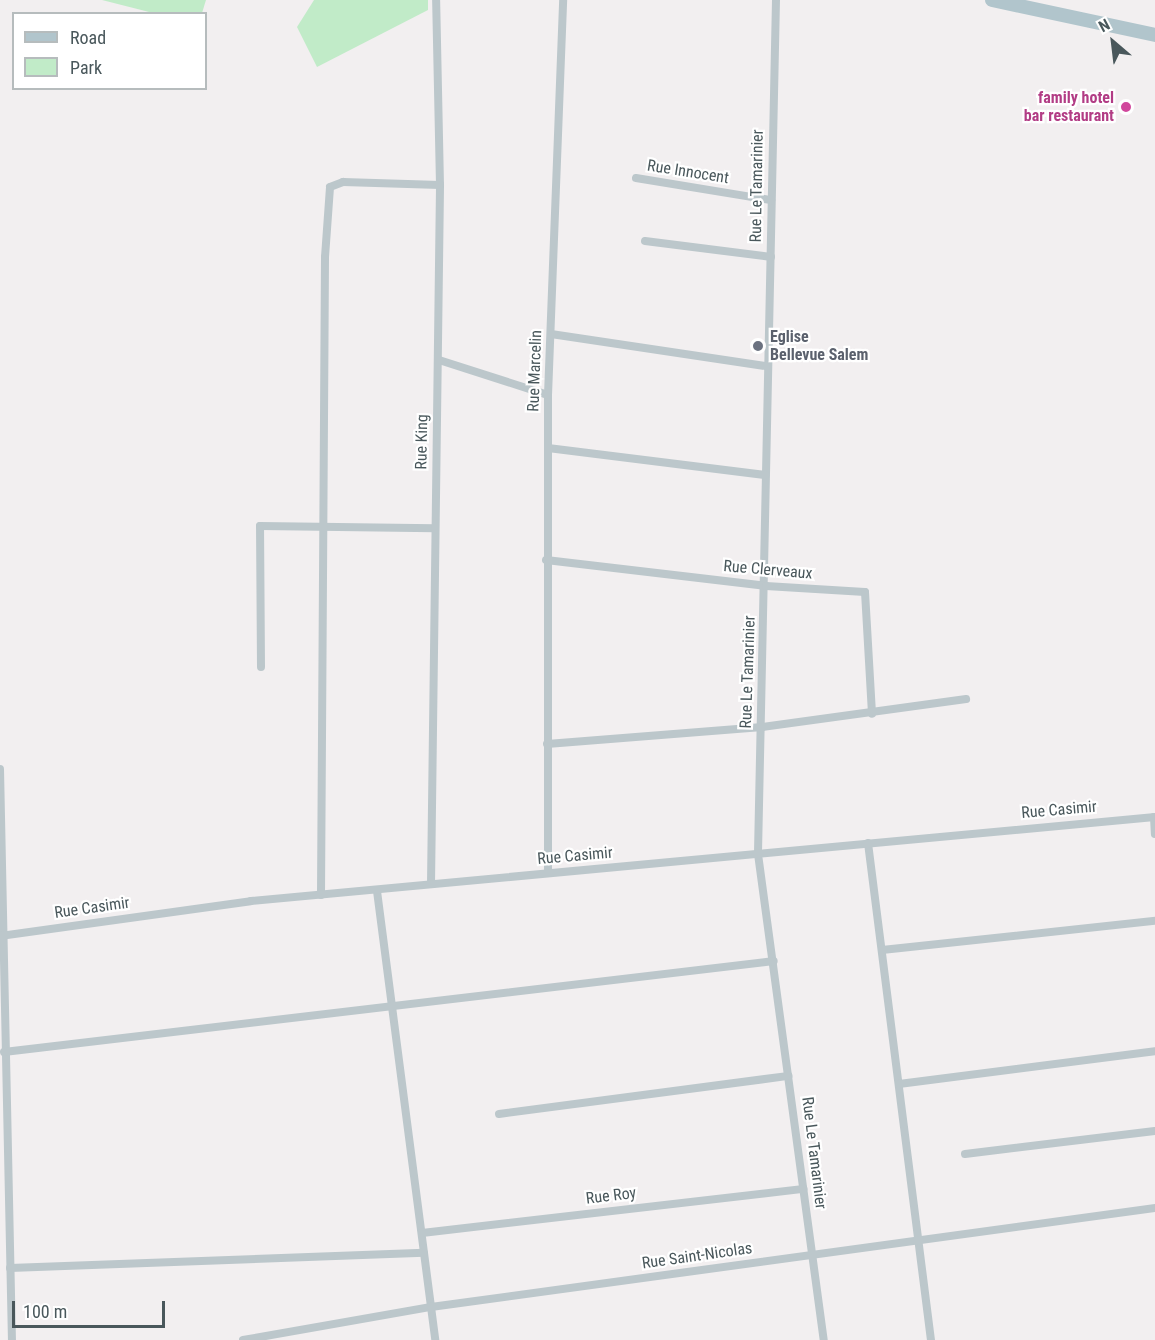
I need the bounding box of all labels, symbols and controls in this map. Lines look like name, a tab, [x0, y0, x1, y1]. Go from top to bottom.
legend	[12, 12, 207, 90]
north arrow	[1083, 12, 1143, 72]
text: N	[1096, 15, 1113, 36]
text: Road	[70, 27, 106, 48]
text: Park	[70, 57, 102, 78]
place label: family hotel bar restaurant	[1024, 88, 1114, 126]
marker: family hotel bar restaurant	[1119, 100, 1133, 114]
street label: Rue Le Tamarinier	[746, 129, 768, 243]
street label: Rue Innocent	[646, 156, 730, 188]
place label: Eglise Bellevue Salem	[770, 327, 868, 365]
street label: Rue Marcelin	[524, 330, 546, 412]
marker: Eglise Bellevue Salem	[751, 339, 765, 353]
street label: Rue King	[412, 414, 432, 470]
street label: Rue Clerveaux	[723, 557, 813, 583]
street label: Rue Le Tamarinier	[736, 615, 760, 729]
street label: Rue Casimir	[1020, 797, 1098, 823]
street label: Rue Casimir	[536, 843, 614, 869]
street label: Rue Casimir	[53, 893, 131, 923]
street label: Rue Le Tamarinier	[798, 1096, 830, 1210]
street label: Rue Roy	[585, 1183, 637, 1209]
street label: Rue Saint-Nicolas	[641, 1239, 753, 1273]
scale bar	[15, 1289, 168, 1327]
text: 100 m	[23, 1301, 67, 1322]

